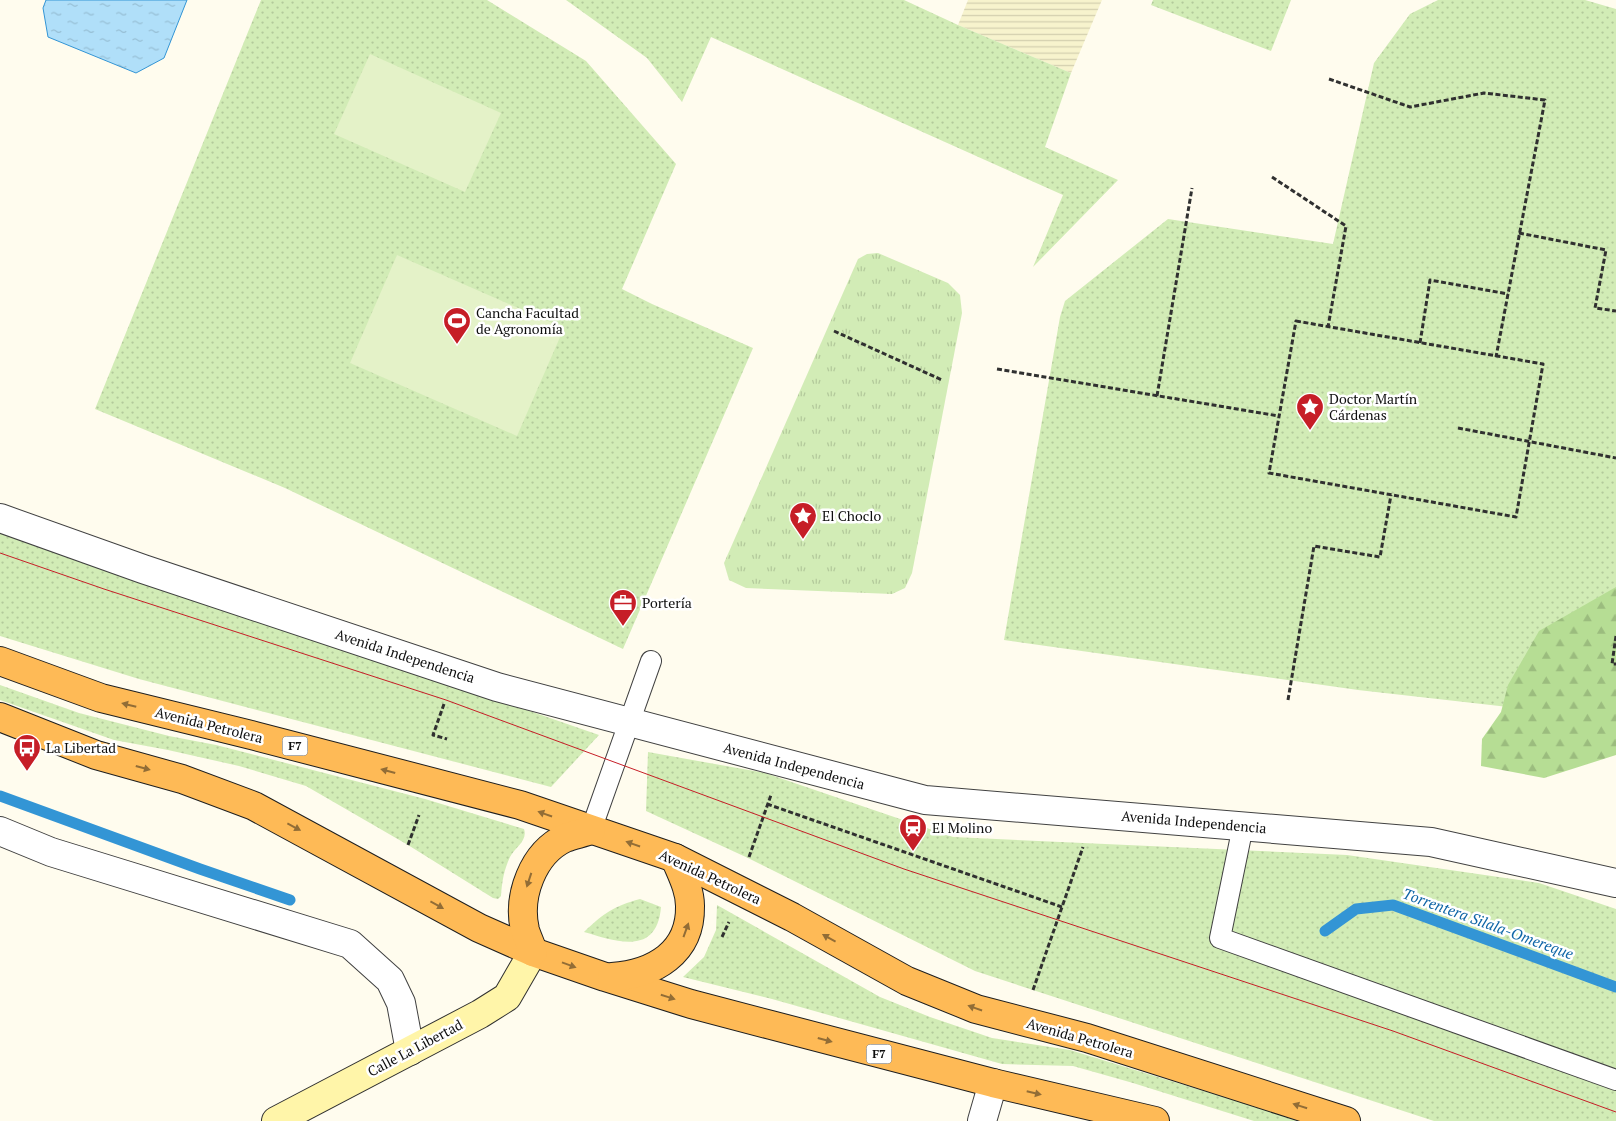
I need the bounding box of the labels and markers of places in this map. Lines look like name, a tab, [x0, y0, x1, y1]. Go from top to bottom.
place label: Cancha Facultad de Agronomía	[476, 303, 579, 338]
sports icon: Cancha Facultad de Agronomía	[442, 306, 472, 345]
place label: Doctor Martín Cárdenas	[1329, 389, 1418, 424]
place icon: Doctor Martín Cárdenas	[1295, 392, 1325, 431]
place icon: El Choclo	[788, 501, 818, 540]
place label: El Choclo	[822, 506, 881, 525]
office icon: Portería	[608, 588, 638, 627]
place label: Portería	[642, 593, 692, 612]
bus stop icon: La Libertad	[12, 733, 42, 772]
place label: La Libertad	[46, 738, 116, 757]
station icon: El Molino	[898, 813, 928, 852]
place label: El Molino	[932, 818, 992, 837]

